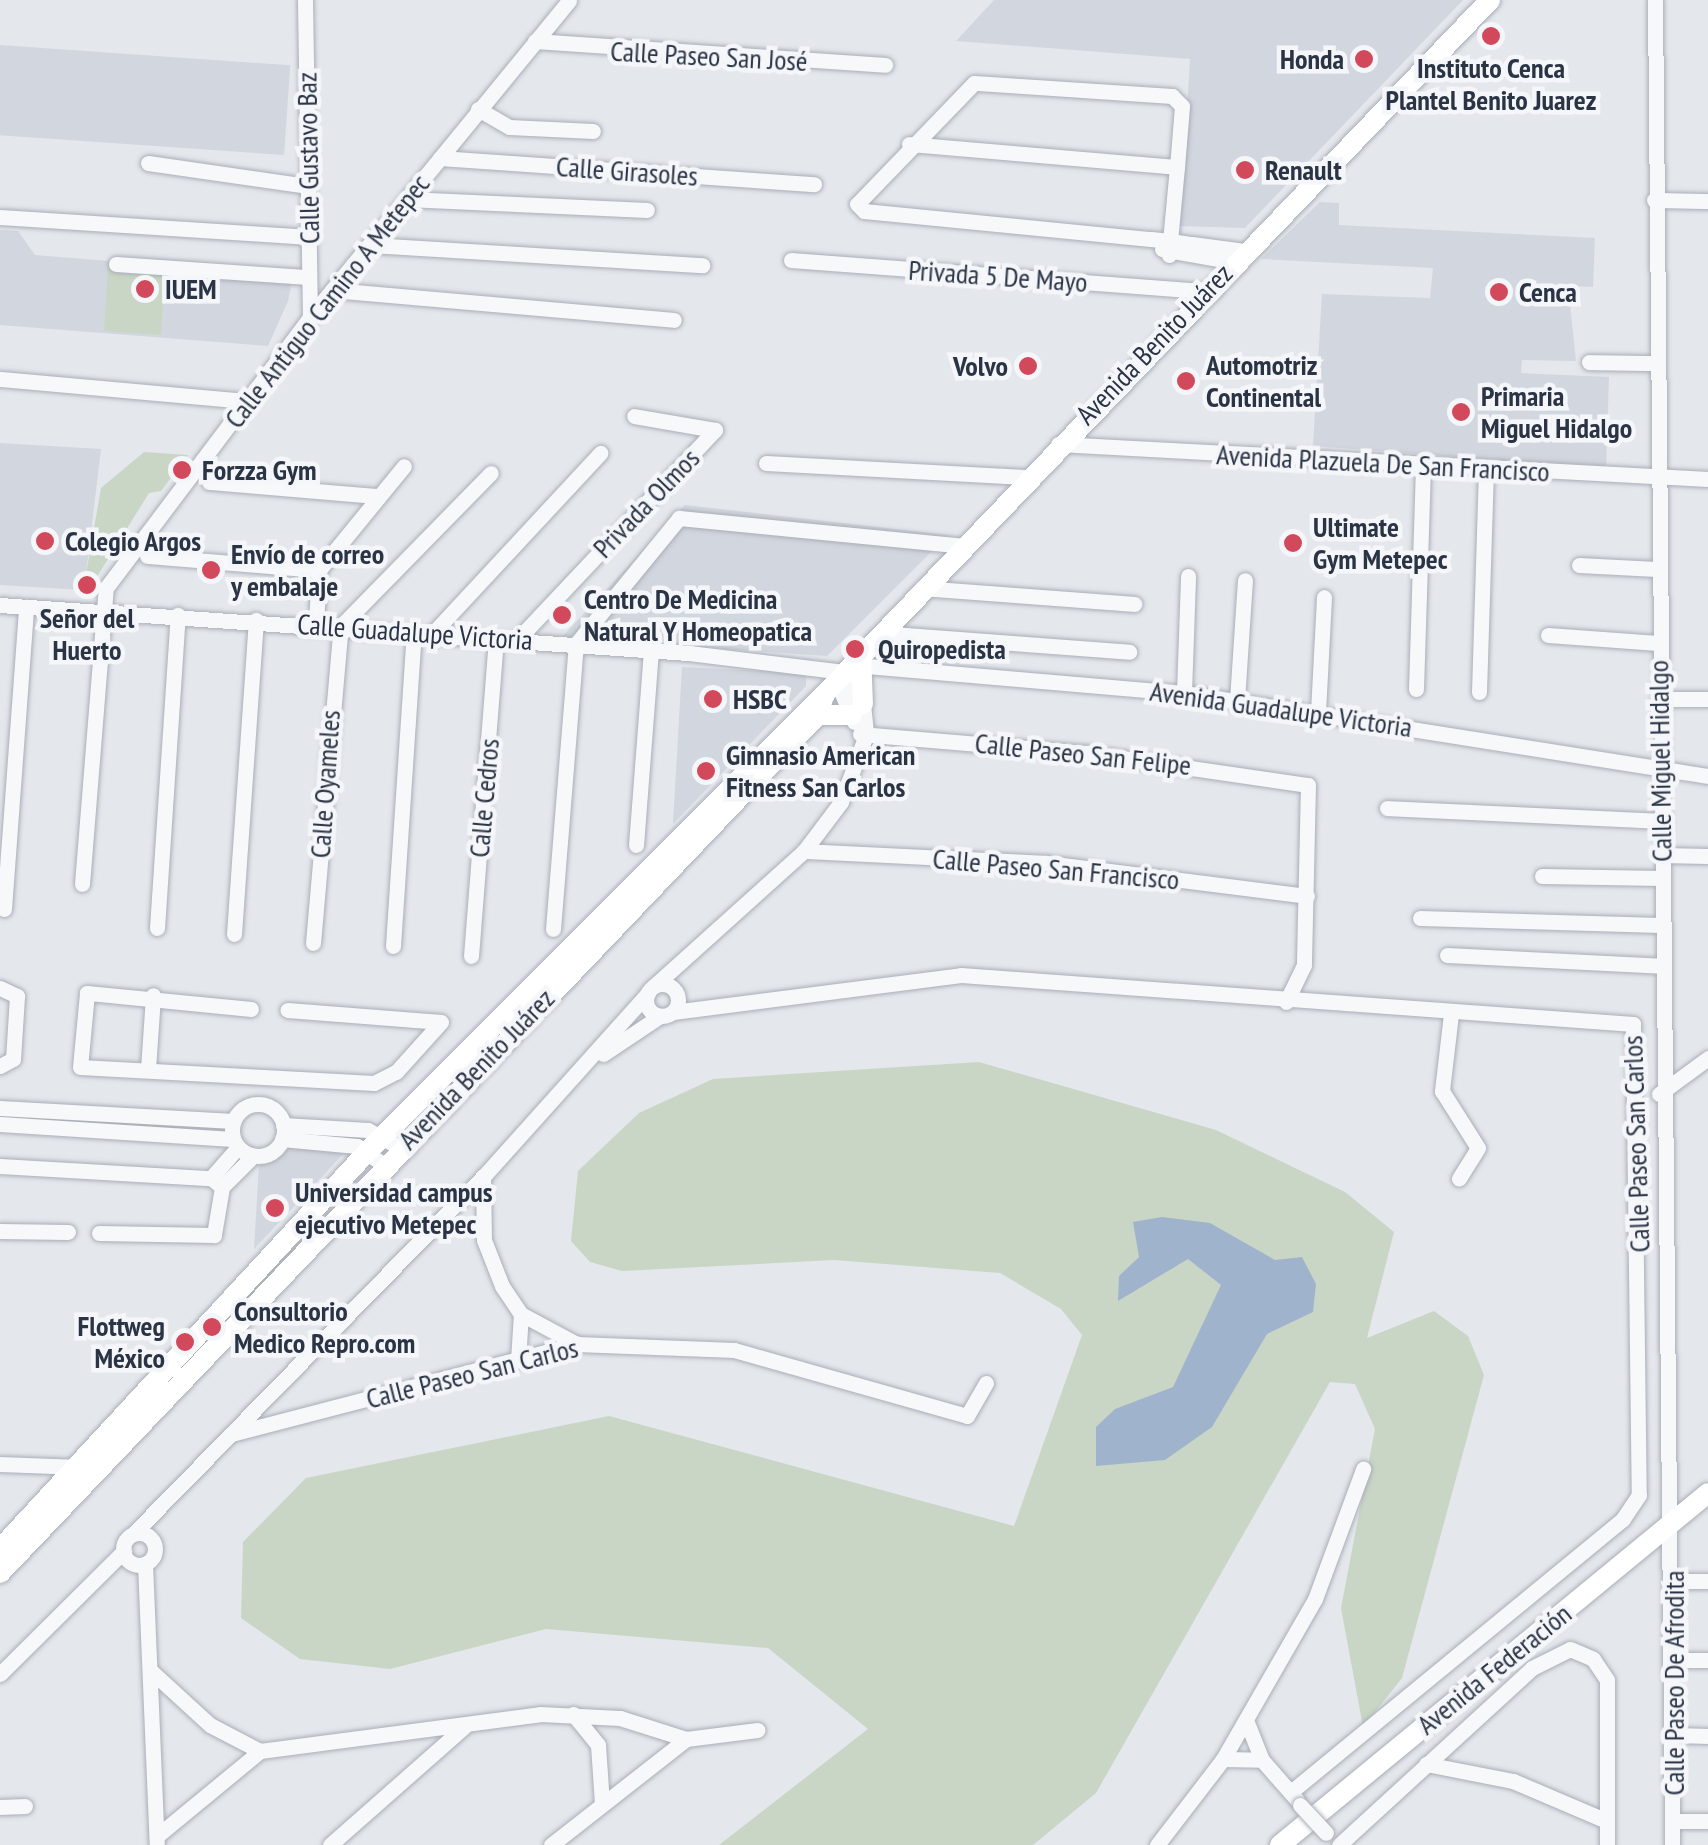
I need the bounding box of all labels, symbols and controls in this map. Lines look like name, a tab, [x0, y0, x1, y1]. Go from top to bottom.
marker: Instituto Cenca Plantel Benito Juarez	[1480, 25, 1502, 47]
street label: Calle Paseo San José	[610, 34, 808, 78]
place label: Honda	[1280, 42, 1344, 76]
marker: Honda	[1353, 48, 1375, 70]
place label: Instituto Cenca Plantel Benito Juarez	[1386, 51, 1596, 117]
street label: Calle Gustavo Baz	[290, 72, 326, 244]
street label: Calle Girasoles	[555, 149, 699, 193]
place label: Renault	[1265, 153, 1342, 187]
marker: Renault	[1234, 159, 1256, 181]
street label: Calle Antiguo Camino A Metepec	[217, 166, 437, 436]
street label: Privada 5 De Mayo	[907, 253, 1089, 299]
street label: Avenida Benito Juárez	[1069, 257, 1239, 431]
place label: IUEM	[165, 272, 217, 306]
place label: Cenca	[1519, 275, 1577, 309]
marker: IUEM	[134, 278, 156, 300]
marker: Cenca	[1488, 281, 1510, 303]
place label: Automotriz Continental	[1206, 348, 1321, 414]
place label: Volvo	[953, 349, 1008, 383]
marker: Volvo	[1017, 355, 1039, 377]
marker: Automotriz Continental	[1175, 370, 1197, 392]
place label: Primaria Miguel Hidalgo	[1481, 379, 1632, 445]
marker: Primaria Miguel Hidalgo	[1450, 401, 1472, 423]
street label: Avenida Plazuela De San Francisco	[1216, 437, 1550, 489]
street label: Privada Olmos	[586, 441, 706, 565]
place label: Forzza Gym	[202, 453, 317, 487]
marker: Forzza Gym	[171, 459, 193, 481]
place label: Ultimate Gym Metepec	[1313, 510, 1448, 576]
place label: Colegio Argos	[65, 524, 202, 558]
marker: Colegio Argos	[34, 530, 56, 552]
marker: Ultimate Gym Metepec	[1282, 532, 1304, 554]
place label: Envío de correo y embalaje	[231, 537, 384, 603]
marker: Envío de correo y embalaje	[200, 559, 222, 581]
marker: Señor del Huerto	[76, 574, 98, 596]
place label: Centro De Medicina Natural Y Homeopatica	[584, 582, 814, 648]
place label: Señor del Huerto	[40, 601, 134, 667]
marker: Centro De Medicina Natural Y Homeopatica	[549, 602, 575, 628]
street label: Calle Guadalupe Victoria	[296, 607, 534, 657]
place label: Quiropedista	[878, 632, 1006, 666]
marker: Quiropedista	[842, 636, 868, 662]
street label: Calle Miguel Hidalgo	[1641, 660, 1679, 862]
street label: Avenida Guadalupe Victoria	[1148, 674, 1414, 744]
place label: HSBC	[733, 682, 787, 716]
marker: HSBC	[702, 688, 724, 710]
street label: Calle Oyameles	[303, 709, 347, 859]
street label: Calle Paseo San Felipe	[973, 726, 1193, 782]
street label: Calle Cedros	[462, 737, 506, 859]
place label: Gimnasio American Fitness San Carlos	[726, 738, 916, 804]
marker: Gimnasio American Fitness San Carlos	[695, 760, 717, 782]
street label: Calle Paseo San Francisco	[931, 841, 1181, 897]
street label: Avenida Benito Juárez	[391, 982, 561, 1156]
street label: Calle Paseo San Carlos	[1615, 1035, 1657, 1253]
place label: Universidad campus ejecutivo Metepec	[295, 1175, 493, 1241]
marker: Universidad campus ejecutivo Metepec	[264, 1197, 286, 1219]
place label: Consultorio Medico Repro.com	[234, 1294, 415, 1360]
place label: Flottweg México	[77, 1309, 165, 1375]
marker: Consultorio Medico Repro.com	[199, 1314, 225, 1340]
street label: Calle Paseo San Carlos	[363, 1330, 581, 1416]
marker: Flottweg México	[174, 1331, 196, 1353]
street label: Calle Paseo De Afrodita	[1657, 1570, 1691, 1796]
street label: Avenida Federación	[1410, 1597, 1578, 1741]

